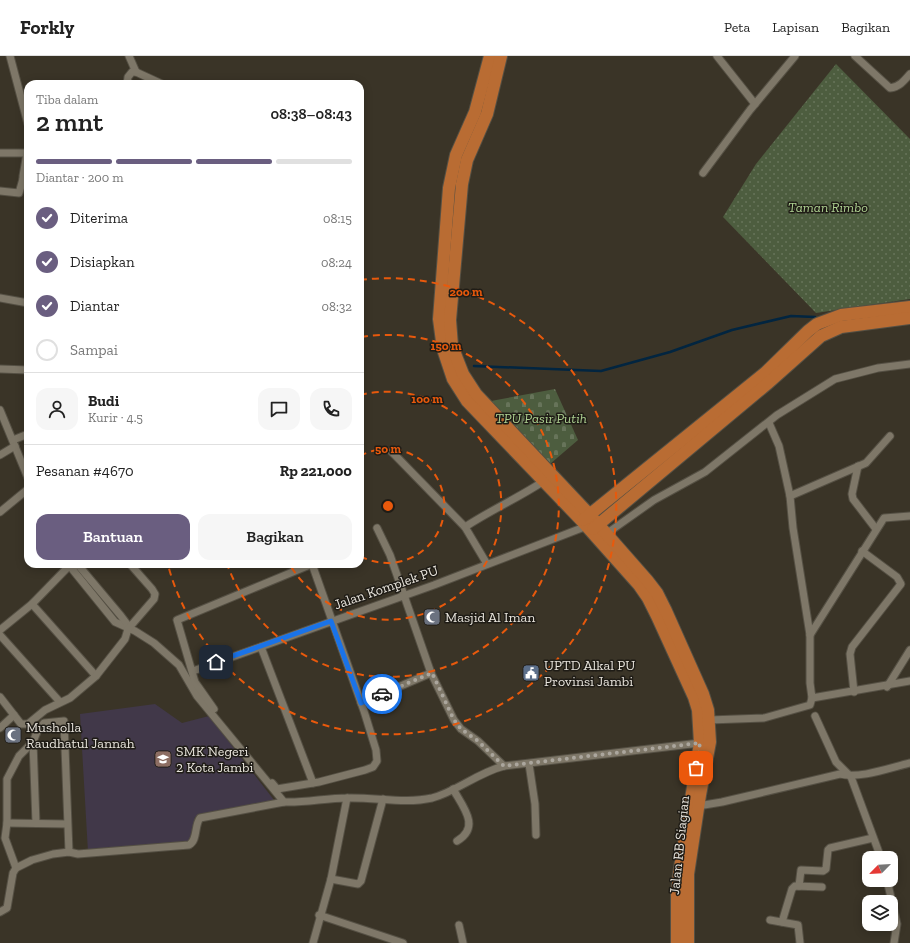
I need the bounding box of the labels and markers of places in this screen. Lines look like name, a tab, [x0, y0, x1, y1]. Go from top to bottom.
centre of rings	[381, 499, 395, 513]
mosque icon: Masjid Al Iman	[422, 607, 442, 627]
place label: Masjid Al Iman	[445, 609, 535, 626]
pin	[199, 645, 233, 679]
place label: UPTD Alkal PU Provinsi Jambi	[544, 657, 635, 690]
public building icon: UPTD Alkal PU Provinsi Jambi	[521, 663, 541, 683]
place label: Musholla Raudhatul Jannah	[26, 719, 135, 752]
mosque icon: Musholla Raudhatul Jannah	[3, 725, 23, 745]
place label: SMK Negeri 2 Kota Jambi	[176, 743, 253, 776]
school or university icon: SMK Negeri 2 Kota Jambi	[153, 749, 173, 769]
pin	[679, 751, 713, 785]

